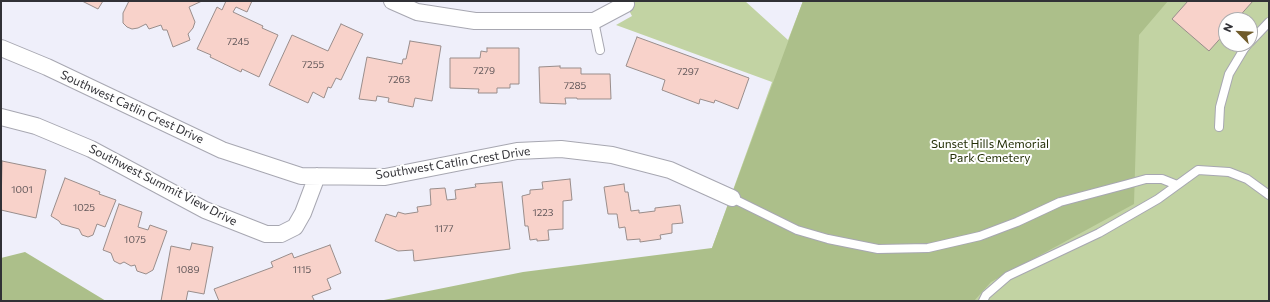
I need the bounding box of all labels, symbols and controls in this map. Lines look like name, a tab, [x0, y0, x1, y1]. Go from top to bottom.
north arrow	[1218, 12, 1258, 52]
text: N	[1220, 21, 1235, 34]
house number: 7245	[227, 36, 249, 48]
house number: 7255	[302, 59, 324, 71]
house number: 7279	[473, 65, 495, 77]
house number: 7297	[677, 66, 699, 78]
street label: Southwest Catlin Crest Drive	[58, 67, 206, 147]
house number: 7263	[388, 74, 410, 86]
house number: 7285	[564, 80, 586, 92]
park label: Sunset Hills Memorial Park Cemetery	[931, 137, 1049, 165]
street label: Southwest Summit View Drive	[87, 141, 239, 229]
street label: Southwest Catlin Crest Drive	[375, 144, 531, 182]
house number: 1001	[11, 184, 33, 196]
house number: 1025	[73, 202, 95, 214]
house number: 1223	[532, 207, 554, 219]
house number: 1177	[434, 223, 454, 235]
house number: 1075	[124, 234, 146, 246]
house number: 1089	[177, 264, 199, 276]
house number: 1115	[293, 264, 311, 276]

